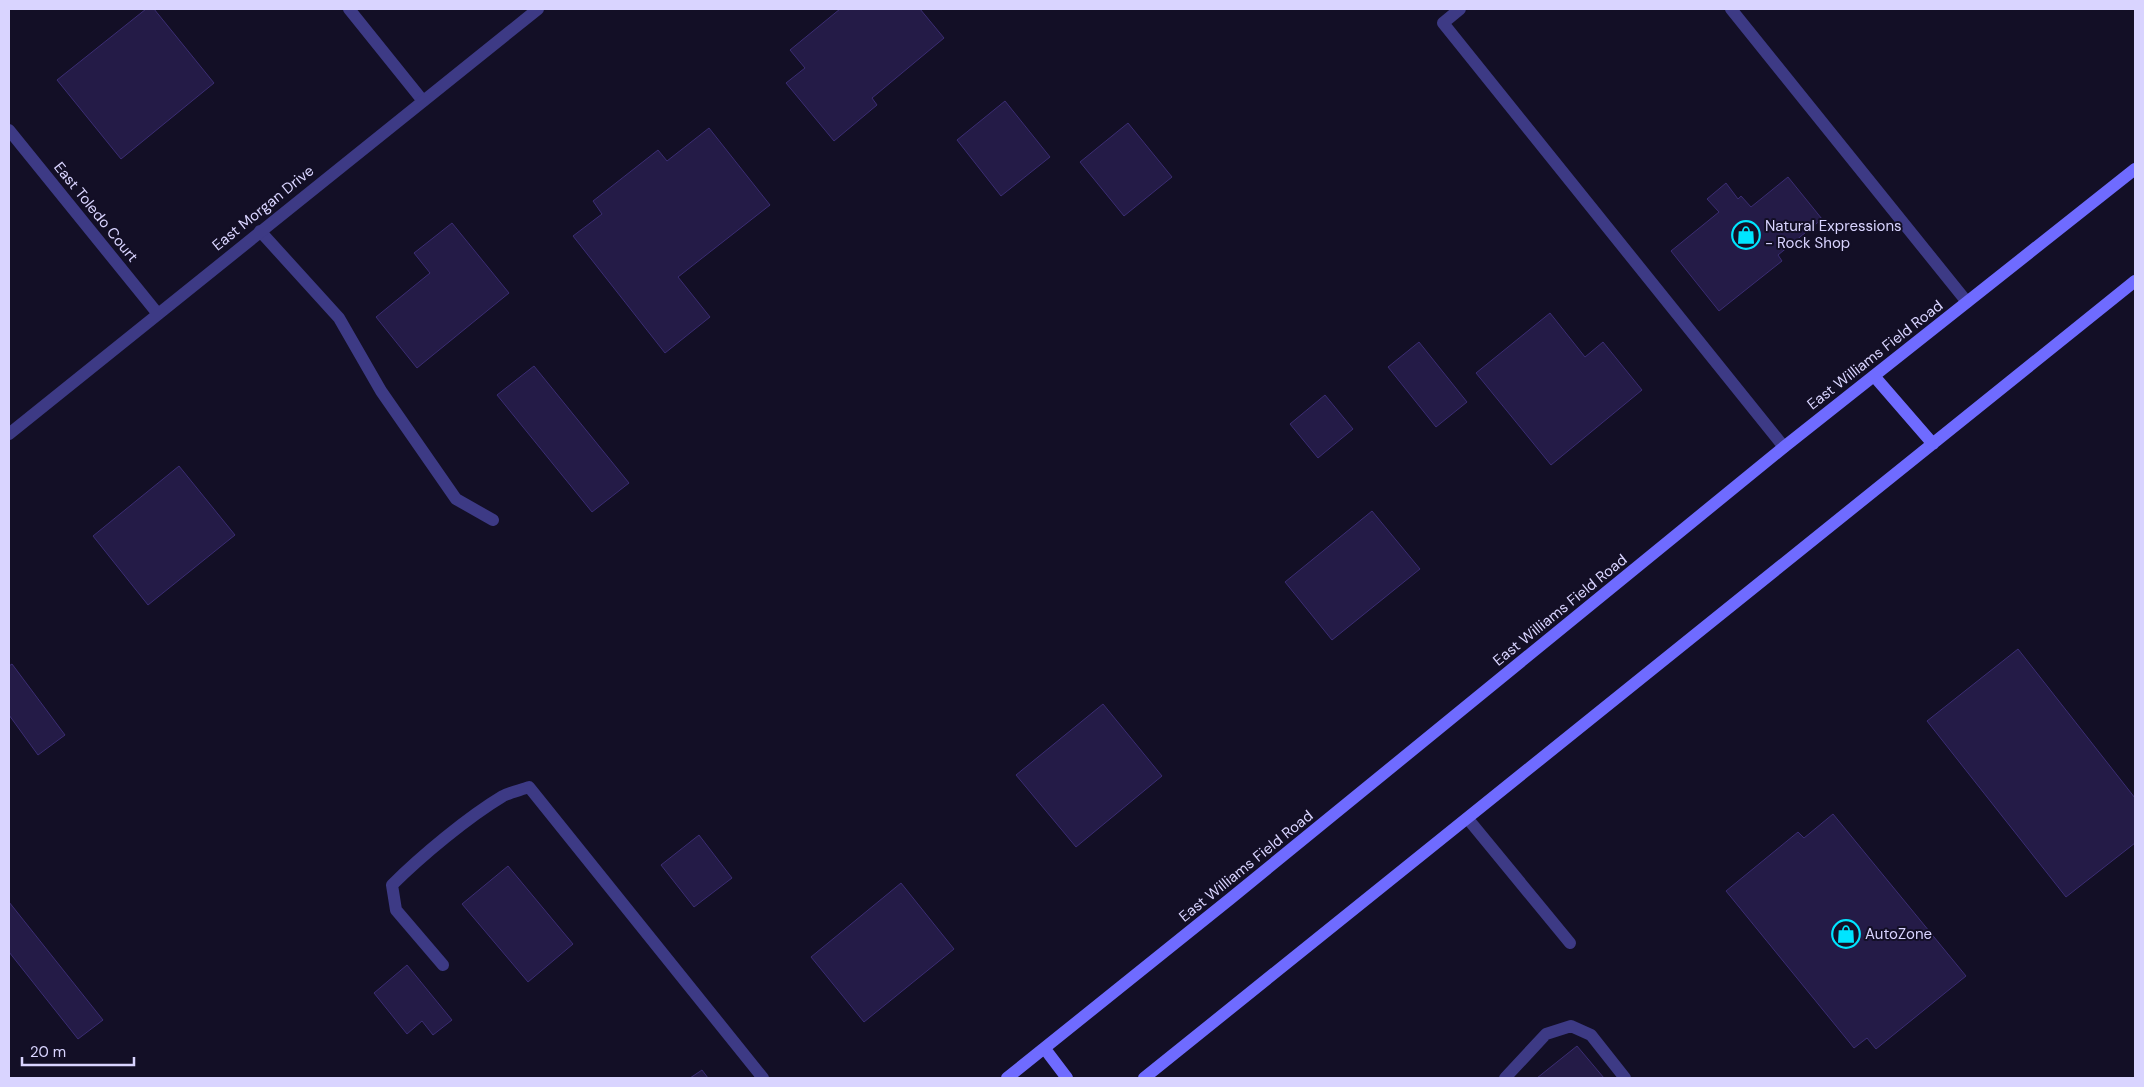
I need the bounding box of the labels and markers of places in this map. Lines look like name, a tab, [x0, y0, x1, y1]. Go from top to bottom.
place label: Natural Expressions - Rock Shop	[1765, 216, 1902, 253]
shop icon: Natural Expressions - Rock Shop	[1731, 220, 1761, 250]
shop icon: AutoZone	[1831, 919, 1861, 949]
place label: AutoZone	[1865, 924, 1932, 944]

